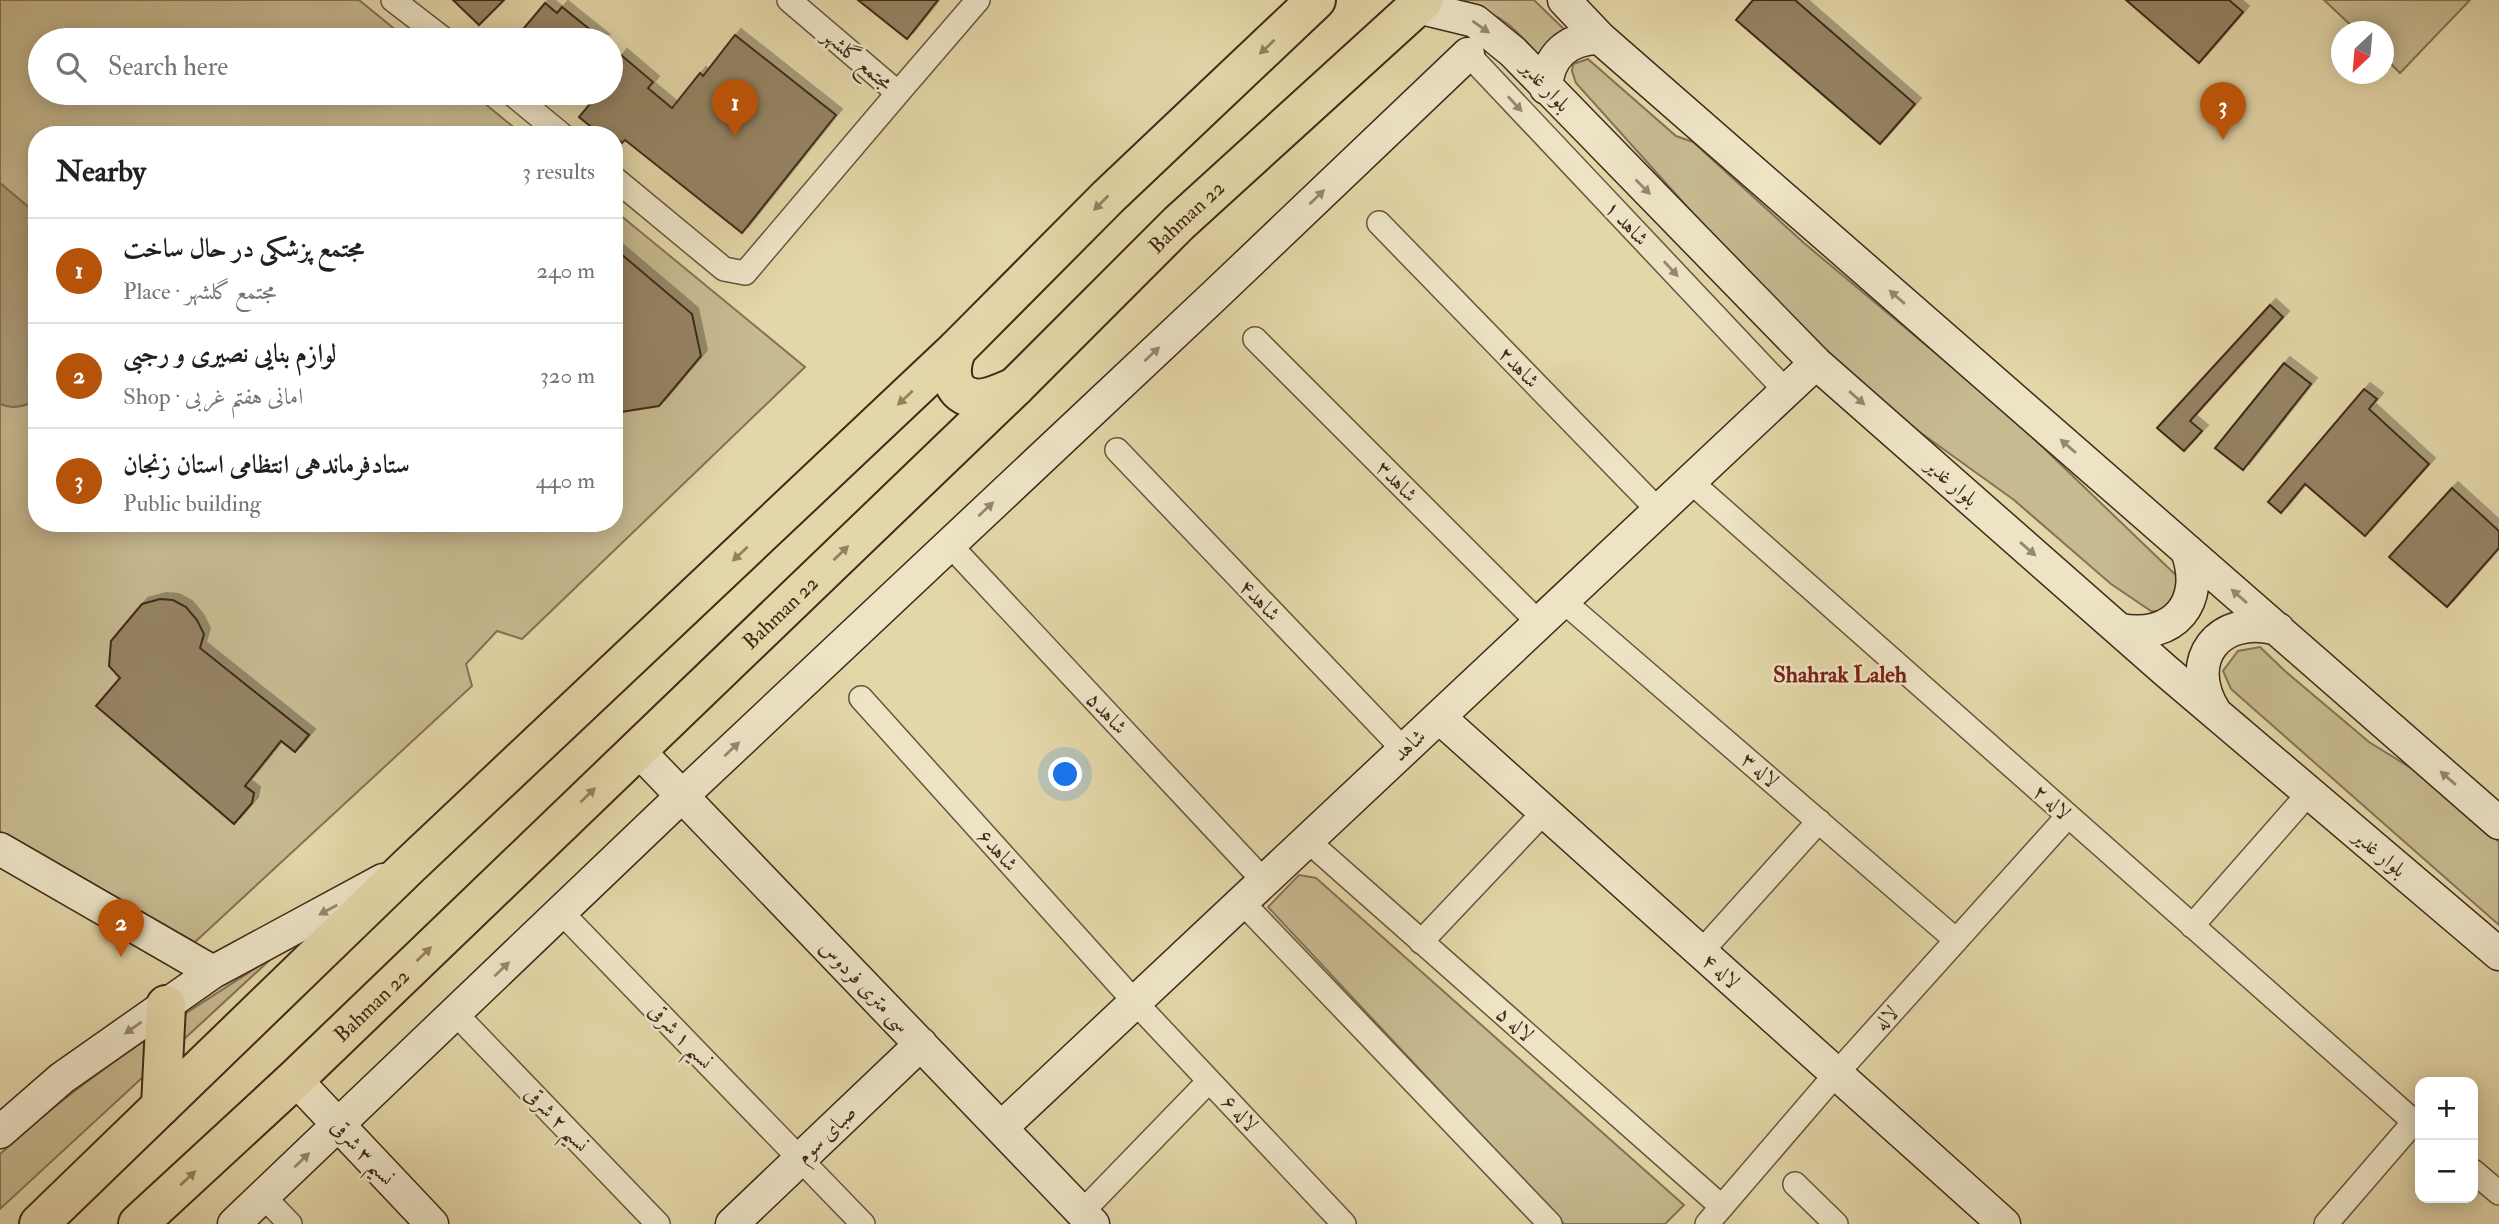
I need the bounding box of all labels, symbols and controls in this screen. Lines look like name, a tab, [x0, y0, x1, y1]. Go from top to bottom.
one-way arrow	[1472, 20, 1491, 34]
street label: مجتمع گلشهر	[812, 21, 899, 101]
north arrow	[2331, 21, 2394, 84]
search box	[28, 28, 623, 105]
one-way arrow	[1259, 38, 1276, 54]
icon: search	[52, 48, 90, 86]
text: Search here	[108, 51, 228, 83]
street label: بلوار غدیر	[1513, 53, 1576, 118]
pin: 1	[712, 79, 758, 137]
pin: 3	[2200, 82, 2246, 140]
one-way arrow	[1506, 95, 1522, 112]
text: Nearby	[56, 153, 146, 190]
text: 3 results	[522, 157, 595, 186]
street label: Bahman 22	[1143, 175, 1231, 260]
one-way arrow	[1635, 178, 1652, 195]
one-way arrow	[1308, 189, 1325, 205]
one-way arrow	[1094, 194, 1110, 211]
street label: شاهد ۱	[1599, 195, 1655, 252]
text: مجتمع پزشکی در حال ساخت	[123, 233, 364, 265]
text: 1	[75, 256, 83, 285]
text: 240 m	[536, 256, 595, 285]
one-way arrow	[1662, 260, 1678, 277]
text: Place · مجتمع گلشهر	[123, 277, 276, 306]
one-way arrow	[1888, 290, 1905, 305]
text: لوازم بنایی نصیری و رجبی	[123, 338, 337, 370]
street label: شاهد۲	[1492, 341, 1545, 394]
one-way arrow	[1143, 346, 1160, 362]
text: 2	[73, 361, 85, 390]
text: 320 m	[540, 361, 595, 390]
text: Shop · امانی هفتم غربی	[123, 382, 303, 411]
one-way arrow	[896, 390, 914, 406]
one-way arrow	[1848, 390, 1865, 406]
one-way arrow	[2059, 438, 2077, 454]
text: ستادفرماندهی انتظامی استان زنجان	[123, 449, 410, 481]
street label: بلوار غدیر	[1918, 451, 1984, 513]
street label: شاهد۳	[1370, 455, 1423, 508]
text: 3	[75, 466, 83, 495]
text: 440 m	[536, 466, 595, 495]
text: Public building	[123, 489, 261, 518]
one-way arrow	[977, 501, 995, 517]
one-way arrow	[2019, 541, 2036, 556]
one-way arrow	[731, 545, 748, 562]
one-way arrow	[832, 545, 849, 562]
street label: Bahman 22	[737, 570, 824, 655]
street label: شاهد۴	[1233, 574, 1286, 627]
one-way arrow	[2231, 589, 2248, 604]
district label: Shahrak Laleh	[1773, 660, 1907, 689]
street label: شاهد۵	[1080, 686, 1133, 740]
street label: شاهد	[1387, 723, 1432, 768]
one-way arrow	[723, 741, 740, 757]
street label: لاله ۳	[1735, 747, 1784, 794]
your location	[1048, 757, 1082, 791]
one-way arrow	[2439, 771, 2456, 786]
street label: لاله ۲	[2027, 778, 2076, 826]
one-way arrow	[579, 788, 596, 804]
street label: بلوار غدیر	[2346, 822, 2412, 883]
street label: شاهد۶	[971, 823, 1024, 877]
pin: 2	[98, 899, 144, 957]
one-way arrow	[318, 904, 337, 916]
street label: سی متری فردوس	[813, 934, 916, 1039]
one-way arrow	[416, 945, 433, 962]
street label: لاله ۴	[1696, 947, 1745, 995]
one-way arrow	[493, 962, 510, 978]
street label: Bahman 22	[328, 963, 416, 1048]
street label: نسیم ۱ شرقی	[638, 998, 719, 1080]
street label: لاله	[1868, 1000, 1905, 1037]
street label: لاله ۵	[1490, 1001, 1539, 1048]
one-way arrow	[124, 1021, 142, 1035]
map controls	[2415, 1077, 2478, 1203]
button: +	[2415, 1077, 2478, 1140]
street label: نسیم ۲ شرقی	[514, 1081, 595, 1163]
street label: لاله ۶	[1216, 1089, 1264, 1138]
street label: صبای سوم	[790, 1099, 865, 1173]
street label: نسیم ۳ شرقی	[320, 1113, 400, 1196]
button: −	[2415, 1140, 2478, 1203]
one-way arrow	[293, 1153, 310, 1169]
one-way arrow	[179, 1170, 196, 1186]

